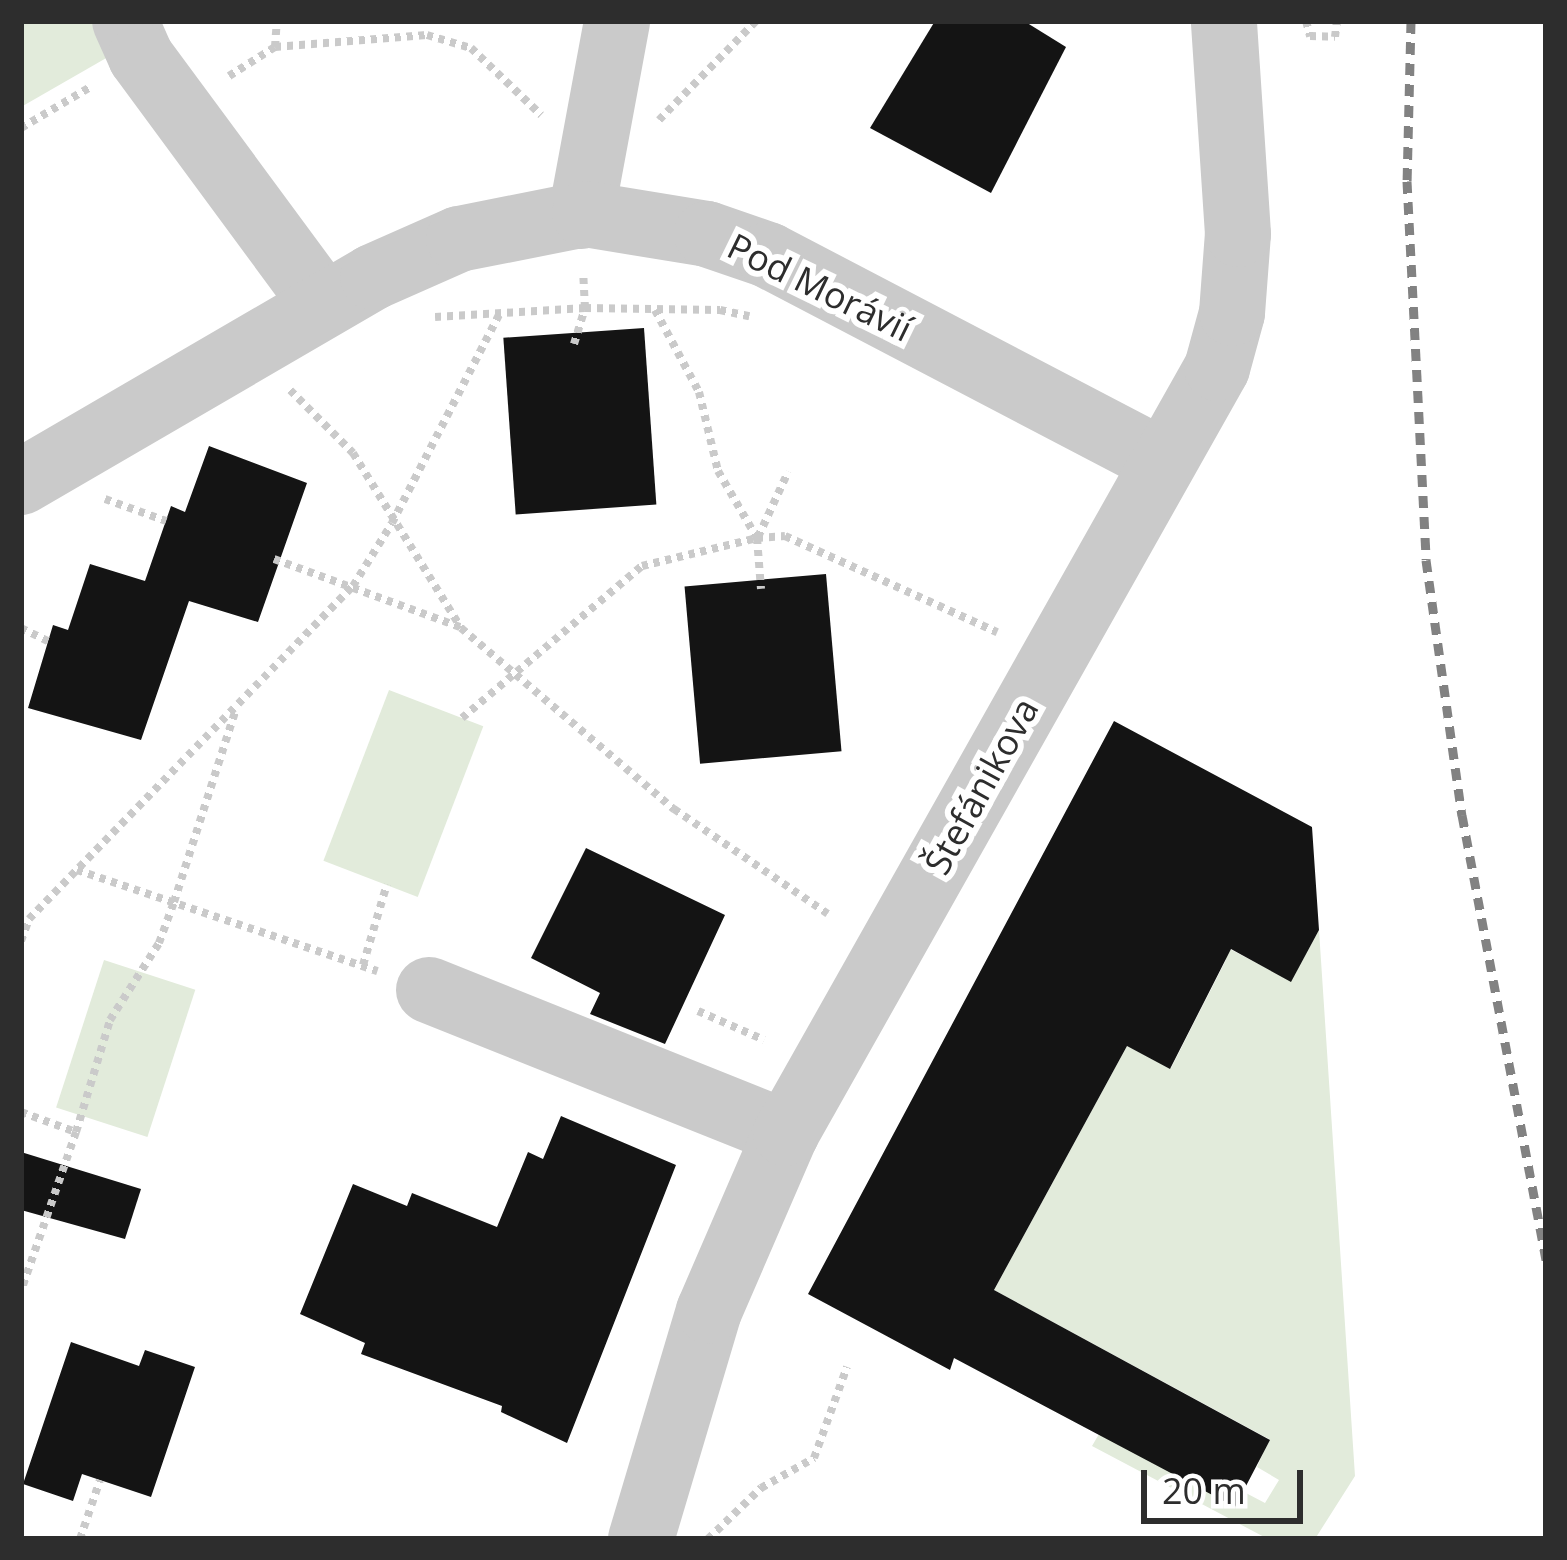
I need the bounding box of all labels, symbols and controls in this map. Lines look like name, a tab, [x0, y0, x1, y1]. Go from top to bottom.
street label: Pod Morávií	[721, 224, 919, 350]
street label: Štefánikova	[915, 690, 1047, 882]
scale bar	[1147, 1446, 1309, 1520]
text: 20 m	[1162, 1466, 1246, 1515]

